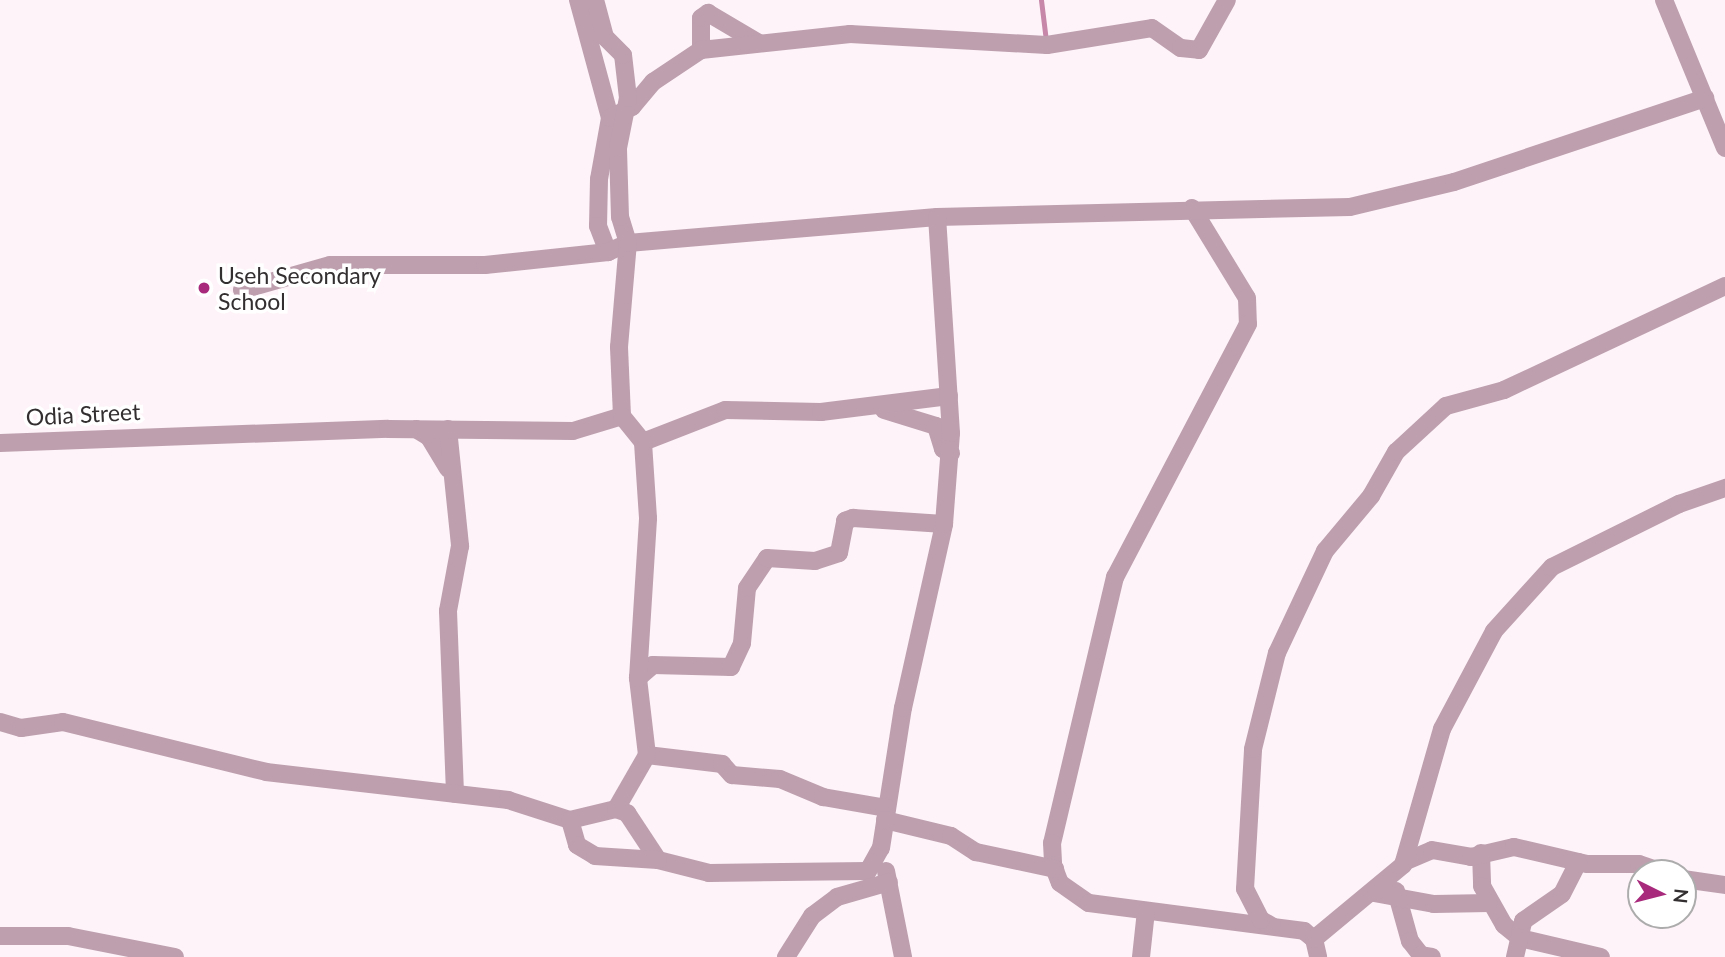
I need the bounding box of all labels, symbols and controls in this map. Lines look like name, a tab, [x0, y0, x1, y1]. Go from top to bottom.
place label: Useh Secondary School	[218, 261, 381, 315]
marker: Useh Secondary School	[196, 280, 212, 296]
street label: Odia Street	[25, 397, 141, 431]
north arrow	[1627, 859, 1697, 929]
text: N	[1669, 888, 1694, 905]

